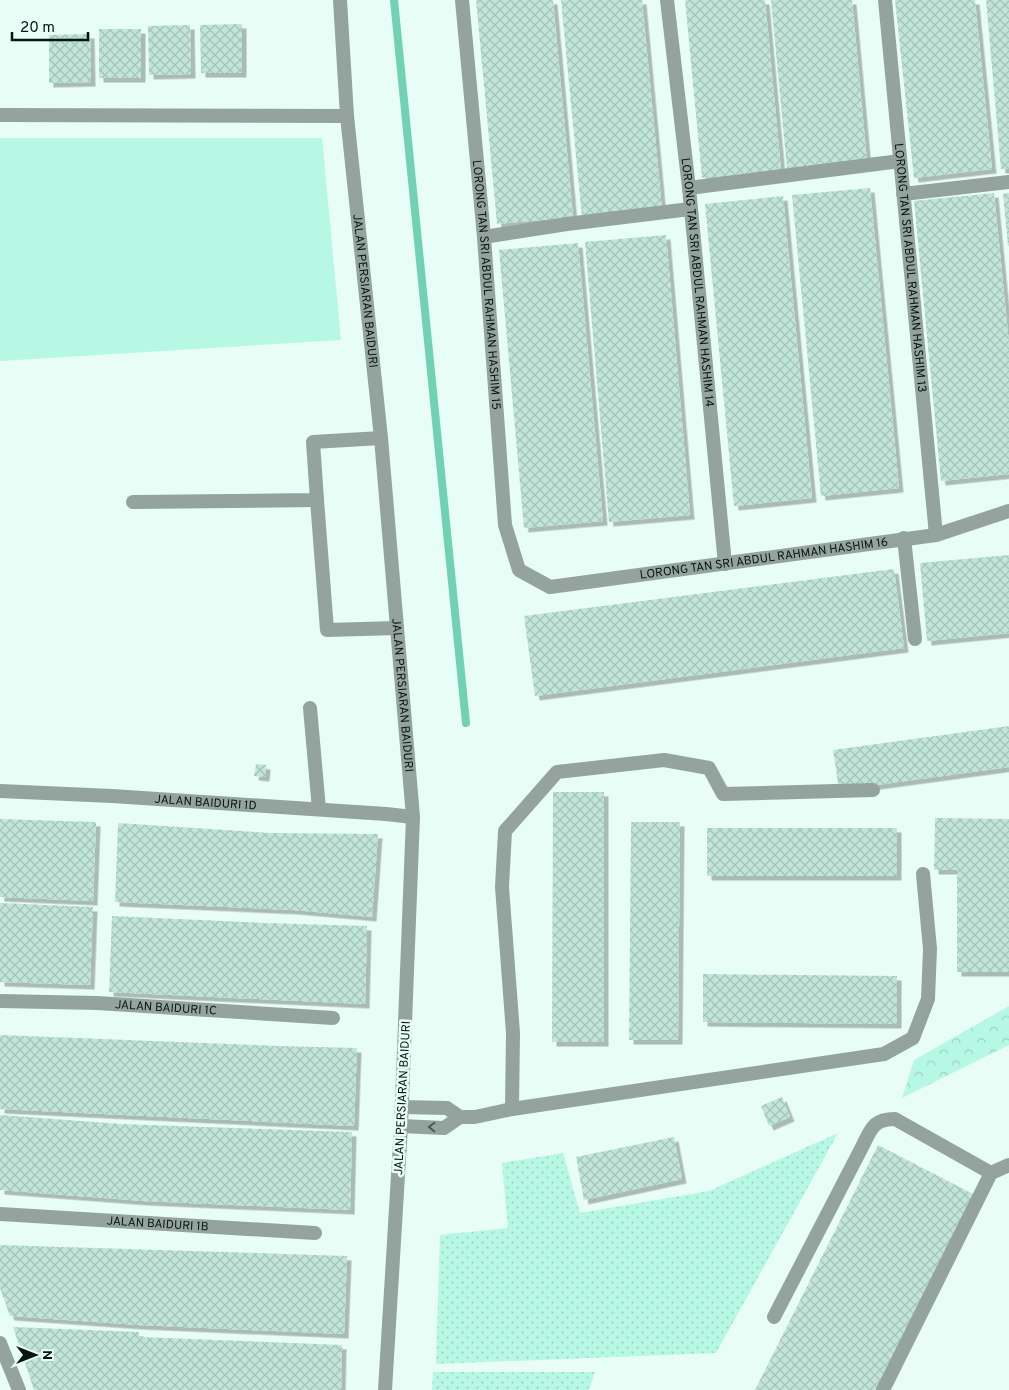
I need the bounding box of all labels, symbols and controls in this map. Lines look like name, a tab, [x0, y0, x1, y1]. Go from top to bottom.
scale bar	[12, 10, 89, 42]
text: 20 m	[20, 19, 55, 38]
street label: LORONG TAN SRI ABDUL RAHMAN HASHIM 13	[890, 142, 929, 393]
street label: LORONG TAN SRI ABDUL RAHMAN HASHIM 14	[677, 157, 717, 408]
street label: LORONG TAN SRI ABDUL RAHMAN HASHIM 15	[468, 159, 504, 411]
street label: JALAN PERSIARAN BAIDURI	[348, 213, 381, 369]
street label: LORONG TAN SRI ABDUL RAHMAN HASHIM 16	[639, 535, 889, 584]
street label: JALAN PERSIARAN BAIDURI	[387, 617, 416, 773]
street label: JALAN BAIDURI 1D	[154, 792, 257, 814]
street label: JALAN BAIDURI 1C	[114, 997, 217, 1020]
street label: JALAN PERSIARAN BAIDURI	[391, 1021, 415, 1176]
one-way arrow	[428, 1122, 436, 1133]
street label: JALAN BAIDURI 1B	[106, 1213, 209, 1236]
north arrow	[10, 1330, 60, 1380]
text: N	[38, 1350, 55, 1360]

